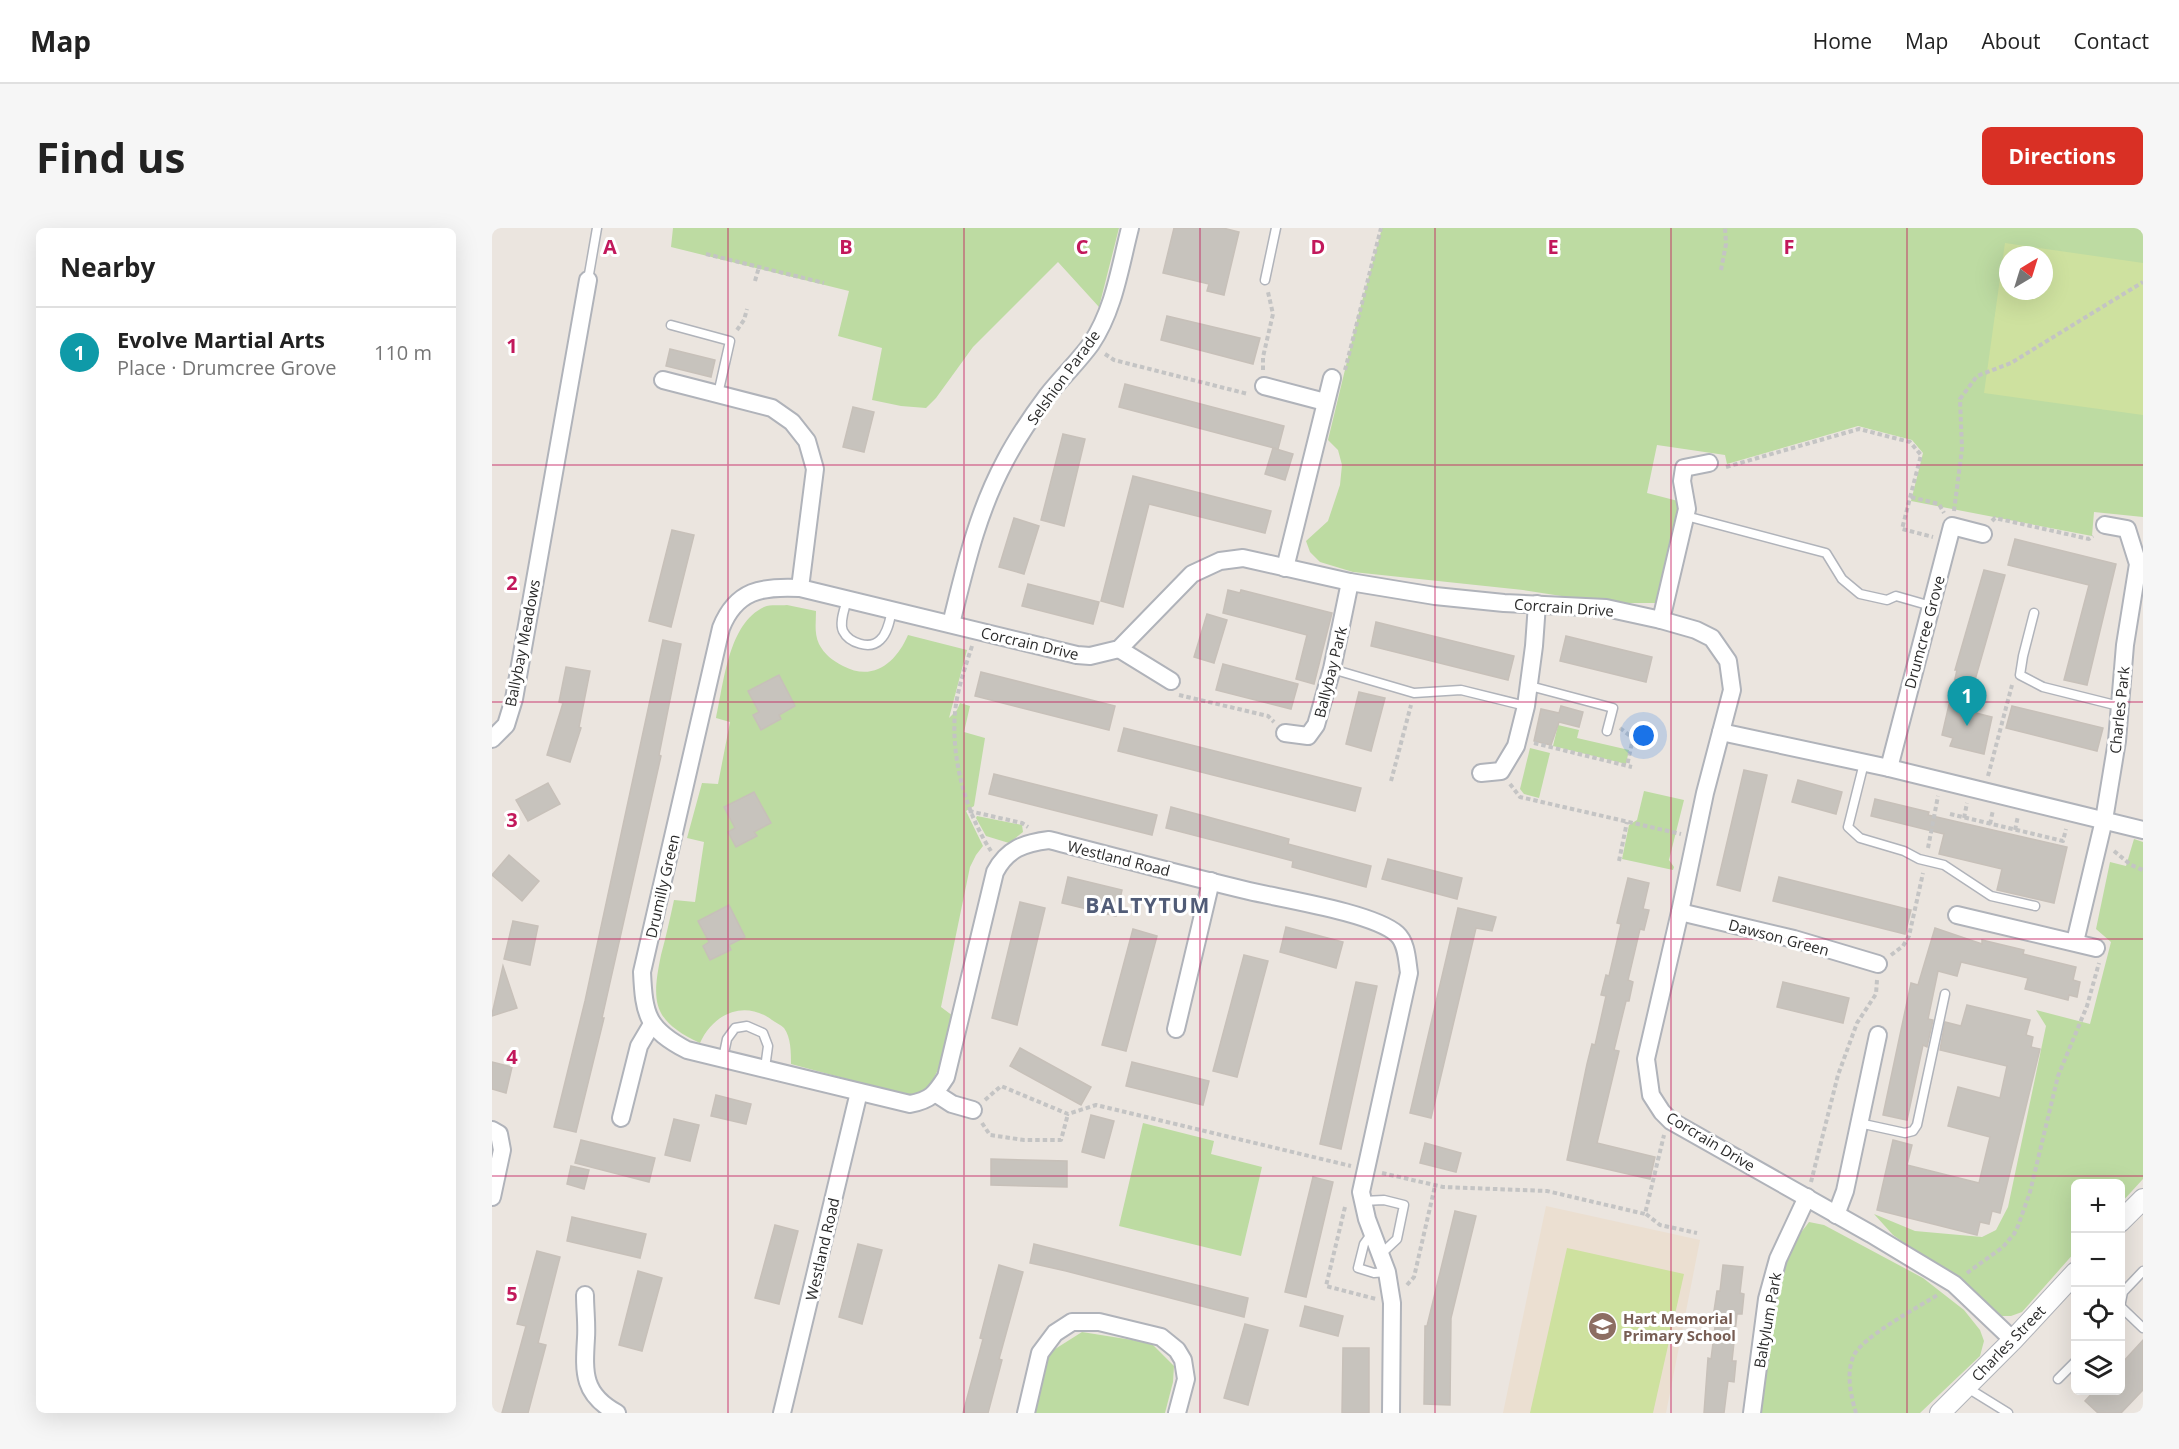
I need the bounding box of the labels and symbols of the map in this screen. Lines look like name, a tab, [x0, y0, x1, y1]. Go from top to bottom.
text: A	[603, 233, 617, 260]
text: B	[839, 233, 853, 260]
text: C	[1076, 233, 1089, 260]
text: D	[1311, 233, 1325, 260]
text: E	[1547, 233, 1559, 260]
text: F	[1784, 233, 1794, 260]
north arrow	[1999, 246, 2053, 300]
street label: Selshion Parade	[1022, 326, 1104, 428]
text: 1	[506, 332, 518, 359]
text: 2	[506, 569, 518, 596]
street label: Drumcree Grove	[1899, 573, 1949, 691]
street label: Ballybay Meadows	[500, 578, 544, 708]
street label: Corcrain Drive	[1513, 594, 1615, 620]
street label: Corcrain Drive	[979, 622, 1081, 664]
street label: Ballybay Park	[1309, 624, 1351, 720]
street label: Charles Park	[2104, 665, 2134, 755]
pin: 1	[1948, 676, 1986, 726]
your location	[1629, 721, 1658, 750]
text: 3	[506, 806, 518, 833]
street label: Drumilly Green	[640, 832, 684, 940]
street label: Westland Road	[1066, 836, 1172, 880]
district label: BALTYTUM	[1085, 891, 1211, 919]
street label: Dawson Green	[1727, 914, 1831, 960]
text: 4	[506, 1043, 518, 1070]
street label: Corcrain Drive	[1663, 1107, 1759, 1175]
street label: Westland Road	[800, 1196, 844, 1302]
street label: Baltylum Park	[1749, 1270, 1785, 1369]
text: 5	[506, 1280, 518, 1307]
street label: Charles Street	[1967, 1301, 2049, 1385]
place label: Hart Memorial Primary School	[1623, 1308, 1736, 1345]
school or university icon: Hart Memorial Primary School	[1586, 1311, 1618, 1343]

